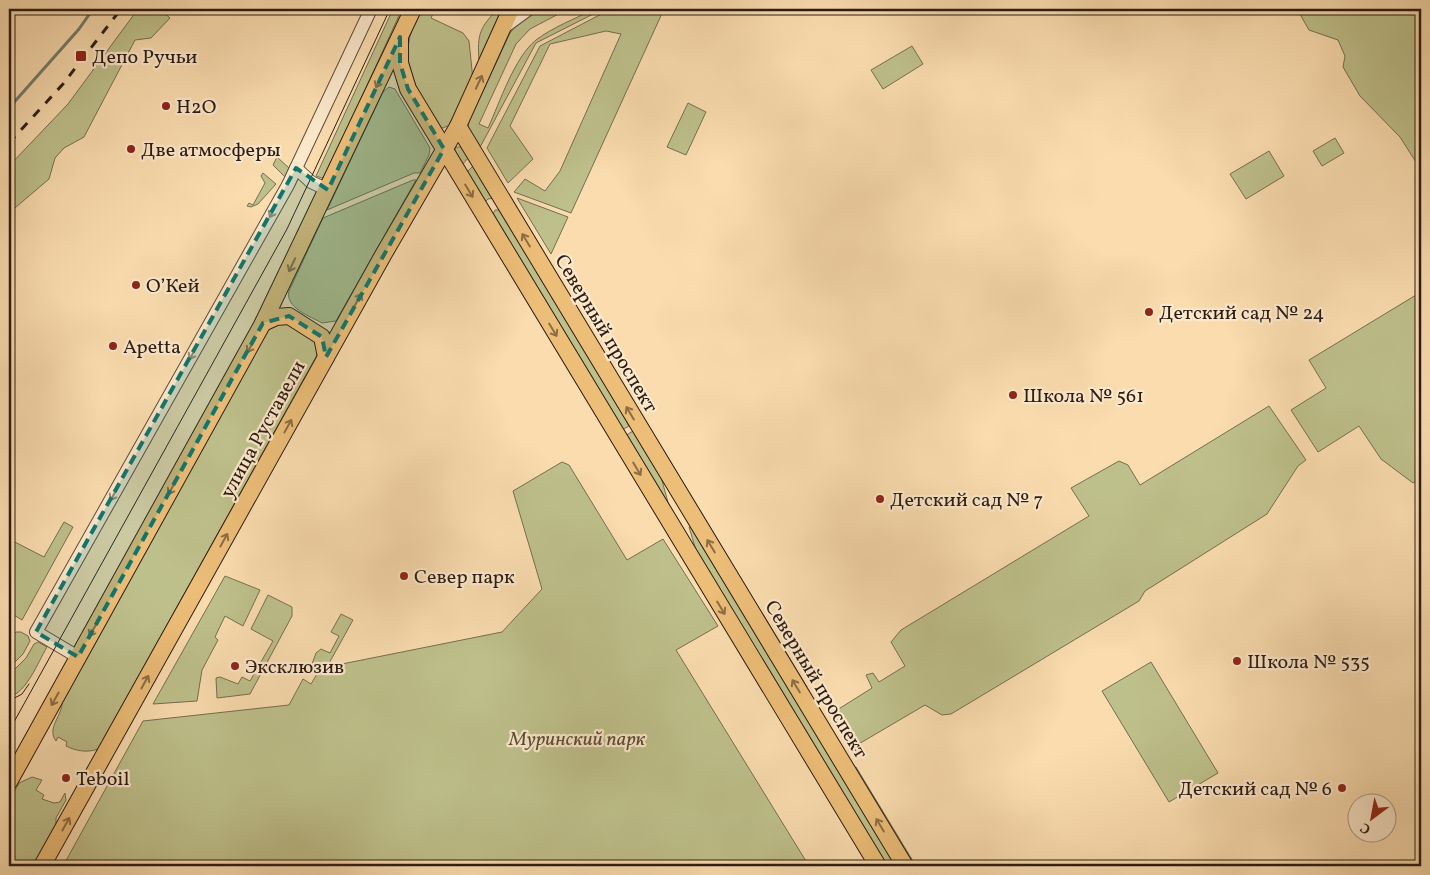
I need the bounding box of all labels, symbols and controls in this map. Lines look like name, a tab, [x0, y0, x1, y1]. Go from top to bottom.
place label: Депо Ручьи	[92, 44, 198, 72]
marker: Депо Ручьи	[74, 49, 88, 63]
one-way arrow	[374, 73, 383, 88]
one-way arrow	[474, 75, 484, 90]
place label: H2O	[176, 94, 216, 122]
marker: H2O	[160, 100, 172, 112]
place label: Две атмосферы	[141, 137, 281, 165]
marker: Две атмосферы	[125, 143, 137, 155]
one-way arrow	[464, 183, 474, 197]
one-way arrow	[268, 203, 277, 218]
one-way arrow	[520, 234, 530, 248]
street label: Северный проспект	[547, 249, 664, 419]
one-way arrow	[287, 257, 297, 272]
place label: О’Кей	[146, 273, 200, 301]
marker: О’Кей	[130, 279, 142, 291]
one-way arrow	[353, 292, 363, 307]
place label: Детский сад № 24	[1159, 300, 1325, 328]
marker: Детский сад № 24	[1143, 306, 1155, 318]
one-way arrow	[548, 322, 558, 336]
place label: Apetta	[123, 334, 181, 362]
one-way arrow	[246, 339, 256, 354]
marker: Apetta	[107, 340, 119, 352]
one-way arrow	[188, 345, 198, 360]
street label: улица Руставели	[214, 356, 313, 504]
place label: Школа № 561	[1023, 383, 1144, 411]
marker: Школа № 561	[1007, 389, 1019, 401]
one-way arrow	[625, 406, 635, 420]
one-way arrow	[283, 419, 293, 434]
one-way arrow	[632, 461, 642, 475]
one-way arrow	[167, 481, 177, 496]
one-way arrow	[108, 487, 118, 501]
place label: Детский сад № 7	[890, 487, 1043, 515]
marker: Детский сад № 7	[874, 493, 886, 505]
one-way arrow	[220, 533, 229, 548]
one-way arrow	[706, 539, 716, 553]
place label: Север парк	[414, 564, 515, 592]
marker: Север парк	[398, 570, 410, 582]
street label: Северный проспект	[757, 595, 874, 765]
one-way arrow	[717, 600, 727, 614]
one-way arrow	[88, 623, 98, 638]
place label: Школа № 535	[1247, 649, 1370, 677]
place label: Эксклюзив	[245, 654, 344, 682]
marker: Школа № 535	[1231, 655, 1243, 667]
marker: Эксклюзив	[229, 660, 241, 672]
one-way arrow	[140, 675, 150, 689]
one-way arrow	[790, 679, 800, 693]
one-way arrow	[49, 692, 59, 706]
park label: Муринский парк	[508, 726, 646, 754]
place label: Teboil	[76, 766, 129, 794]
marker: Teboil	[60, 772, 72, 784]
place label: Детский сад № 6	[1178, 776, 1332, 804]
marker: Детский сад № 6	[1336, 782, 1348, 794]
north arrow	[1348, 792, 1398, 842]
one-way arrow	[61, 817, 71, 831]
text: С	[1357, 817, 1375, 838]
one-way arrow	[874, 818, 884, 832]

